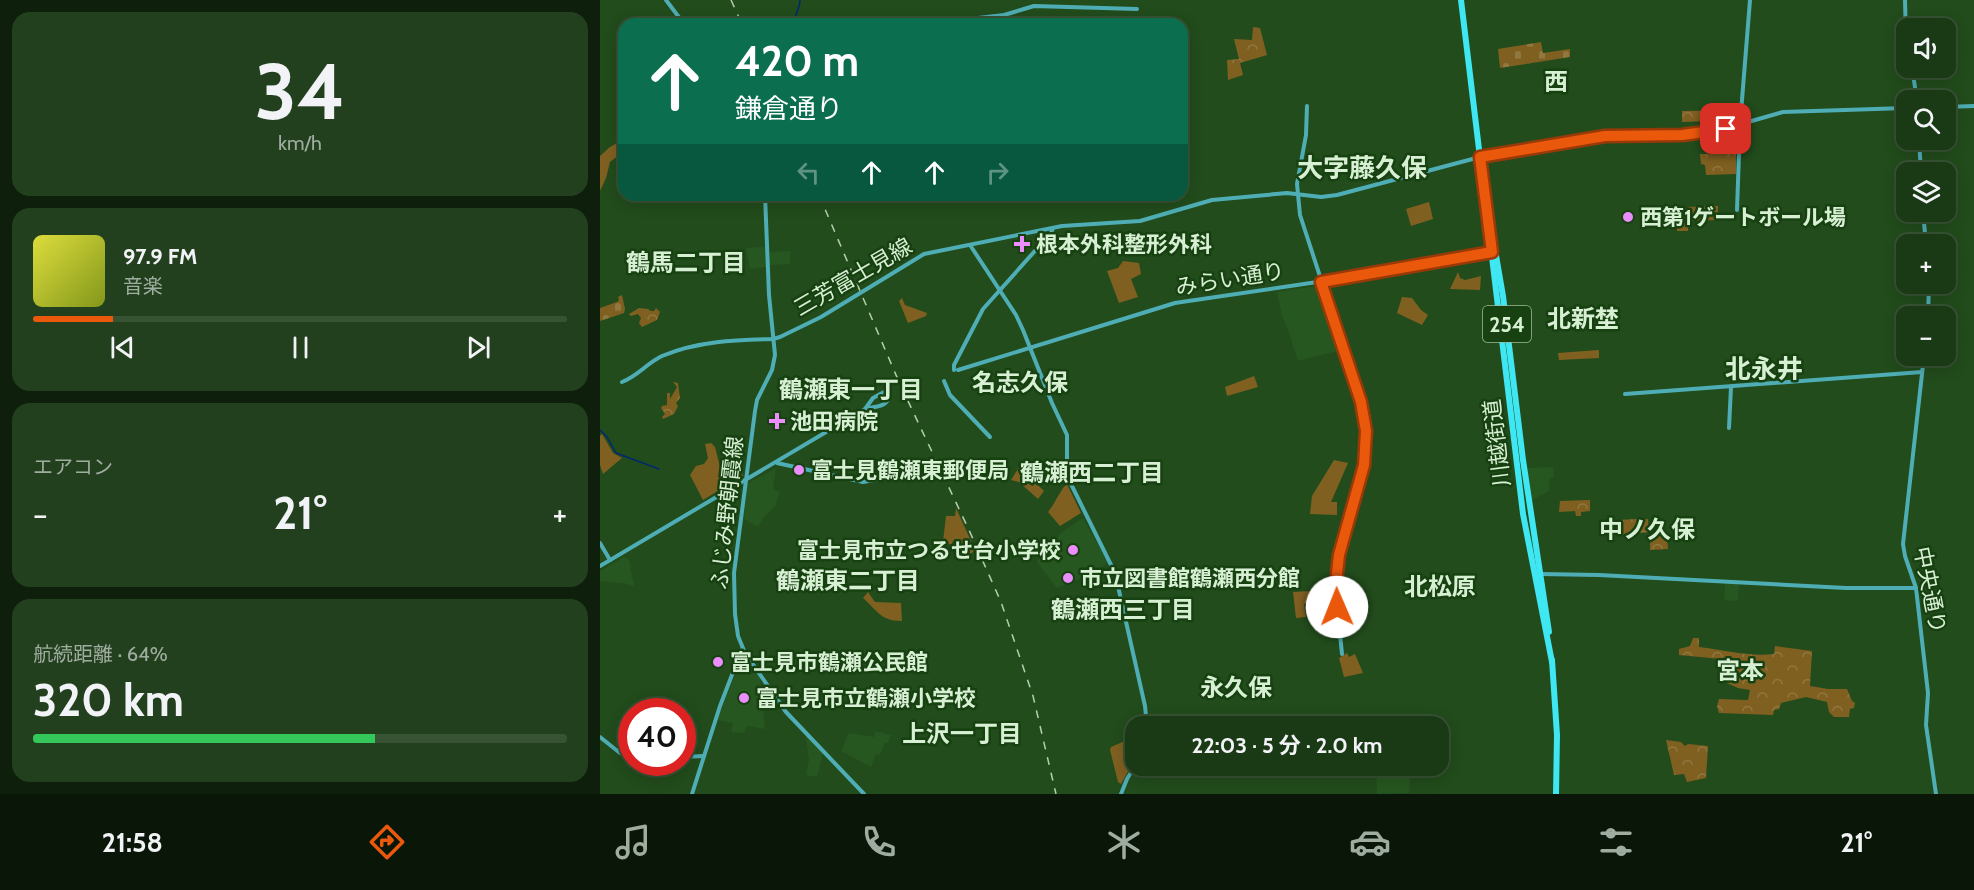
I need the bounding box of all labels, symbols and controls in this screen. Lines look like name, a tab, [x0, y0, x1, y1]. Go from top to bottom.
map controls	[1896, 18, 1956, 366]
button: sound	[1896, 18, 1956, 78]
text: 420 m	[735, 35, 859, 87]
icon: ahead	[636, 42, 714, 120]
text: 34	[255, 44, 345, 139]
district label: 西	[1544, 67, 1568, 96]
button: search	[1896, 90, 1956, 150]
text: 鎌倉通り	[735, 92, 843, 125]
pin	[1700, 103, 1751, 154]
icon: arrive	[1709, 112, 1742, 145]
text: km/h	[278, 131, 322, 155]
district label: 大字藤久保	[1297, 152, 1427, 184]
icon: left	[792, 156, 825, 189]
icon: ahead	[855, 156, 888, 189]
icon: ahead	[918, 156, 951, 189]
icon: right	[981, 156, 1014, 189]
button: layers	[1896, 162, 1956, 222]
place label: 西第1ゲートボール場	[1640, 204, 1846, 231]
marker: 西第1ゲートボール場	[1621, 210, 1635, 224]
place label: 根本外科整形外科	[1036, 231, 1212, 258]
street label: 三芳富士見線	[789, 232, 917, 322]
button: +	[1896, 234, 1956, 294]
marker: 根本外科整形外科	[1013, 235, 1031, 253]
text: 97.9 FM	[123, 243, 197, 270]
district label: 鶴馬二丁目	[626, 248, 746, 277]
street label: みらい通り	[1174, 257, 1286, 301]
text: 音楽	[123, 274, 163, 298]
district label: 北新埜	[1547, 304, 1619, 333]
road number: 254	[1483, 306, 1531, 342]
button: −	[1896, 306, 1956, 366]
icon: previous	[106, 331, 139, 364]
icon: pause	[284, 331, 317, 364]
icon: next	[462, 331, 495, 364]
district label: 北永井	[1725, 353, 1803, 385]
district label: 名志久保	[972, 368, 1068, 397]
district label: 鶴瀬東一丁目	[779, 375, 923, 404]
street label: 川越街道	[1478, 398, 1516, 488]
place label: 池田病院	[790, 408, 878, 435]
marker: 池田病院	[768, 412, 786, 430]
street label: ふじみ野朝霞線	[706, 435, 748, 591]
text: エアコン	[33, 455, 113, 479]
place label: 富士見鶴瀬東郵便局	[811, 457, 1009, 484]
district label: 鶴瀬西二丁目	[1020, 458, 1164, 487]
marker: 富士見鶴瀬東郵便局	[792, 463, 806, 477]
text: 21°	[273, 486, 327, 540]
text: −	[33, 494, 48, 534]
text: +	[552, 494, 567, 534]
district label: 中ノ久保	[1599, 515, 1695, 544]
place label: 富士見市立つるせ台小学校	[797, 537, 1061, 564]
marker: 富士見市立つるせ台小学校	[1066, 543, 1080, 557]
street label: 中央通り	[1908, 544, 1952, 636]
place label: 市立図書館鶴瀬西分館	[1080, 565, 1300, 592]
district label: 鶴瀬東二丁目	[776, 566, 920, 595]
marker: 市立図書館鶴瀬西分館	[1061, 571, 1075, 585]
district label: 北松原	[1404, 572, 1476, 601]
position arrow	[1305, 575, 1369, 639]
district label: 鶴瀬西三丁目	[1051, 595, 1195, 624]
text: 航続距離 · 64%	[33, 642, 168, 666]
place label: 富士見市鶴瀬公民館	[730, 649, 928, 676]
marker: 富士見市鶴瀬公民館	[711, 655, 725, 669]
district label: 宮本	[1716, 656, 1764, 685]
text: 320 km	[33, 673, 184, 727]
district label: 永久保	[1200, 673, 1272, 702]
place label: 富士見市立鶴瀬小学校	[756, 685, 976, 712]
marker: 富士見市立鶴瀬小学校	[737, 691, 751, 705]
speed limit sign: 40	[618, 698, 696, 776]
district label: 上沢一丁目	[902, 719, 1022, 748]
text: 22:03 · 5 分 · 2.0 km	[1192, 732, 1382, 759]
icon: directions	[366, 821, 408, 863]
icon: music	[612, 821, 654, 863]
icon: phone	[858, 821, 900, 863]
icon: climate	[1103, 821, 1145, 863]
icon: car	[1349, 821, 1391, 863]
icon: filters	[1595, 821, 1637, 863]
text: 21:58	[102, 826, 163, 859]
text: 21°	[1840, 826, 1872, 859]

